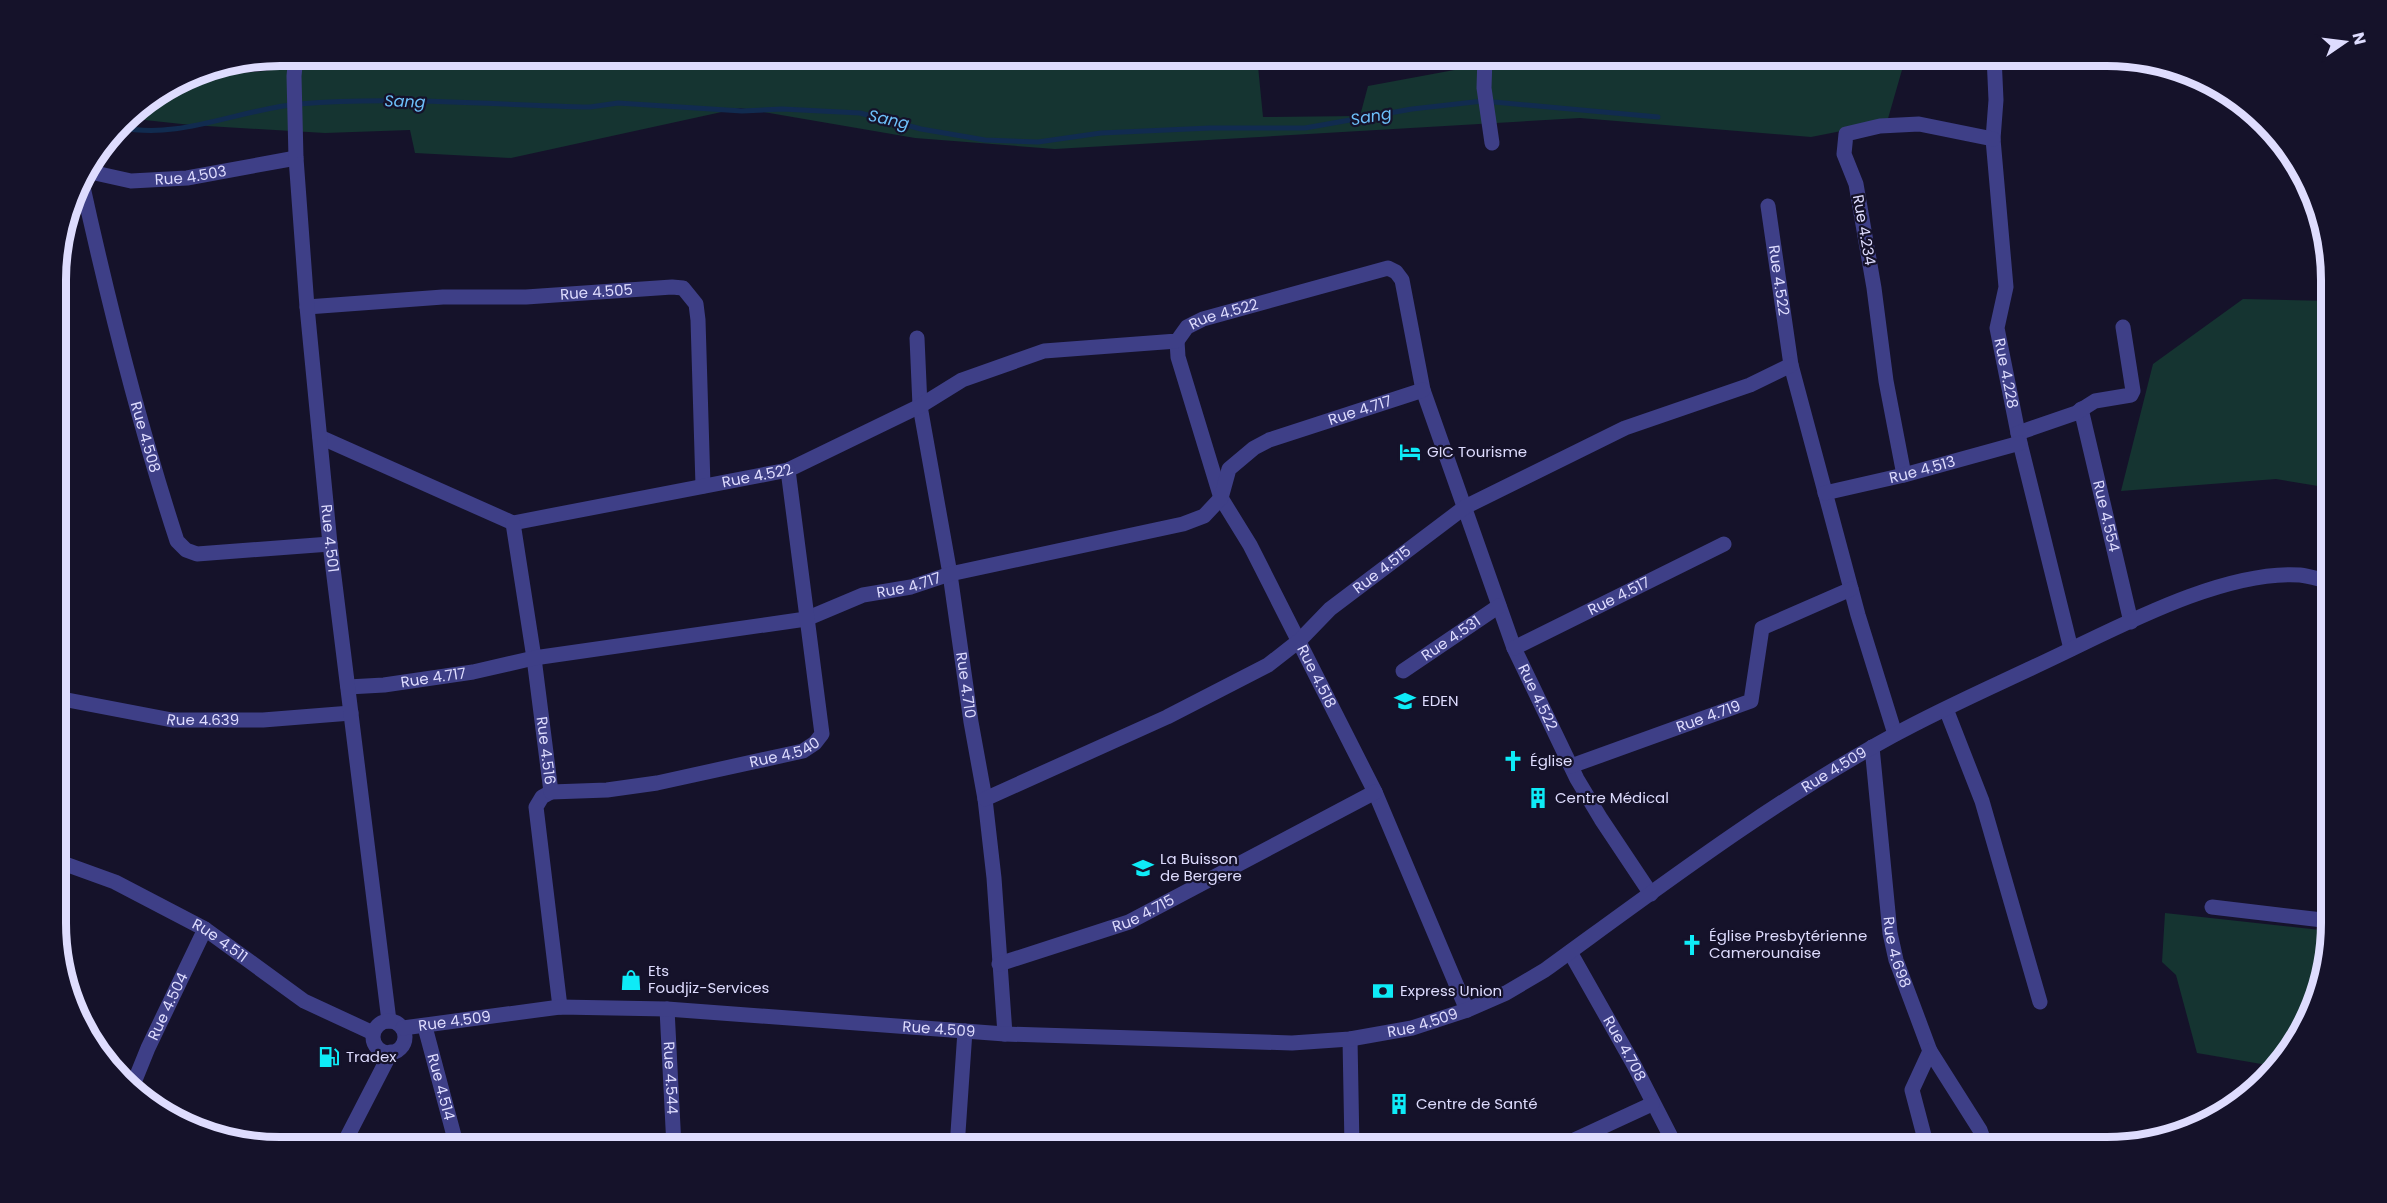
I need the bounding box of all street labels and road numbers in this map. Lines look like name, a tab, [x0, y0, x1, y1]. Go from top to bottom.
street label: Rue 4.503	[154, 160, 228, 190]
street label: Rue 4.234	[1848, 193, 1881, 267]
street label: Rue 4.522	[1764, 243, 1795, 317]
street label: Rue 4.505	[559, 279, 634, 305]
street label: Rue 4.522	[1185, 293, 1260, 334]
street label: Rue 4.228	[1989, 336, 2024, 410]
street label: Rue 4.717	[1325, 390, 1394, 430]
street label: Rue 4.508	[126, 399, 166, 475]
street label: Rue 4.513	[1887, 450, 1958, 488]
street label: Rue 4.522	[720, 458, 796, 493]
street label: Rue 4.554	[2088, 478, 2125, 554]
street label: Rue 4.501	[316, 503, 344, 574]
street label: Rue 4.515	[1348, 540, 1415, 598]
street label: Rue 4.717	[875, 567, 944, 603]
street label: Rue 4.517	[1584, 571, 1653, 620]
street label: Rue 4.531	[1417, 610, 1485, 666]
street label: Rue 4.518	[1292, 641, 1342, 711]
street label: Rue 4.710	[951, 650, 981, 720]
street label: Rue 4.522	[1513, 660, 1563, 734]
street label: Rue 4.717	[399, 662, 467, 692]
street label: Rue 4.719	[1673, 695, 1743, 737]
street label: Rue 4.639	[165, 708, 239, 731]
street label: Rue 4.516	[532, 715, 561, 786]
street label: Rue 4.540	[747, 732, 824, 772]
street label: Rue 4.509	[1797, 742, 1870, 797]
street label: Rue 4.715	[1109, 889, 1178, 937]
street label: Rue 4.511	[189, 913, 252, 967]
street label: Rue 4.698	[1878, 916, 1916, 991]
street label: Rue 4.504	[142, 969, 193, 1044]
street label: Rue 4.509	[1385, 1003, 1461, 1042]
street label: Rue 4.509	[417, 1005, 492, 1036]
street label: Rue 4.708	[1598, 1012, 1652, 1085]
street label: Rue 4.509	[902, 1015, 976, 1042]
street label: Rue 4.544	[659, 1041, 683, 1115]
street label: Rue 4.514	[423, 1051, 460, 1122]

